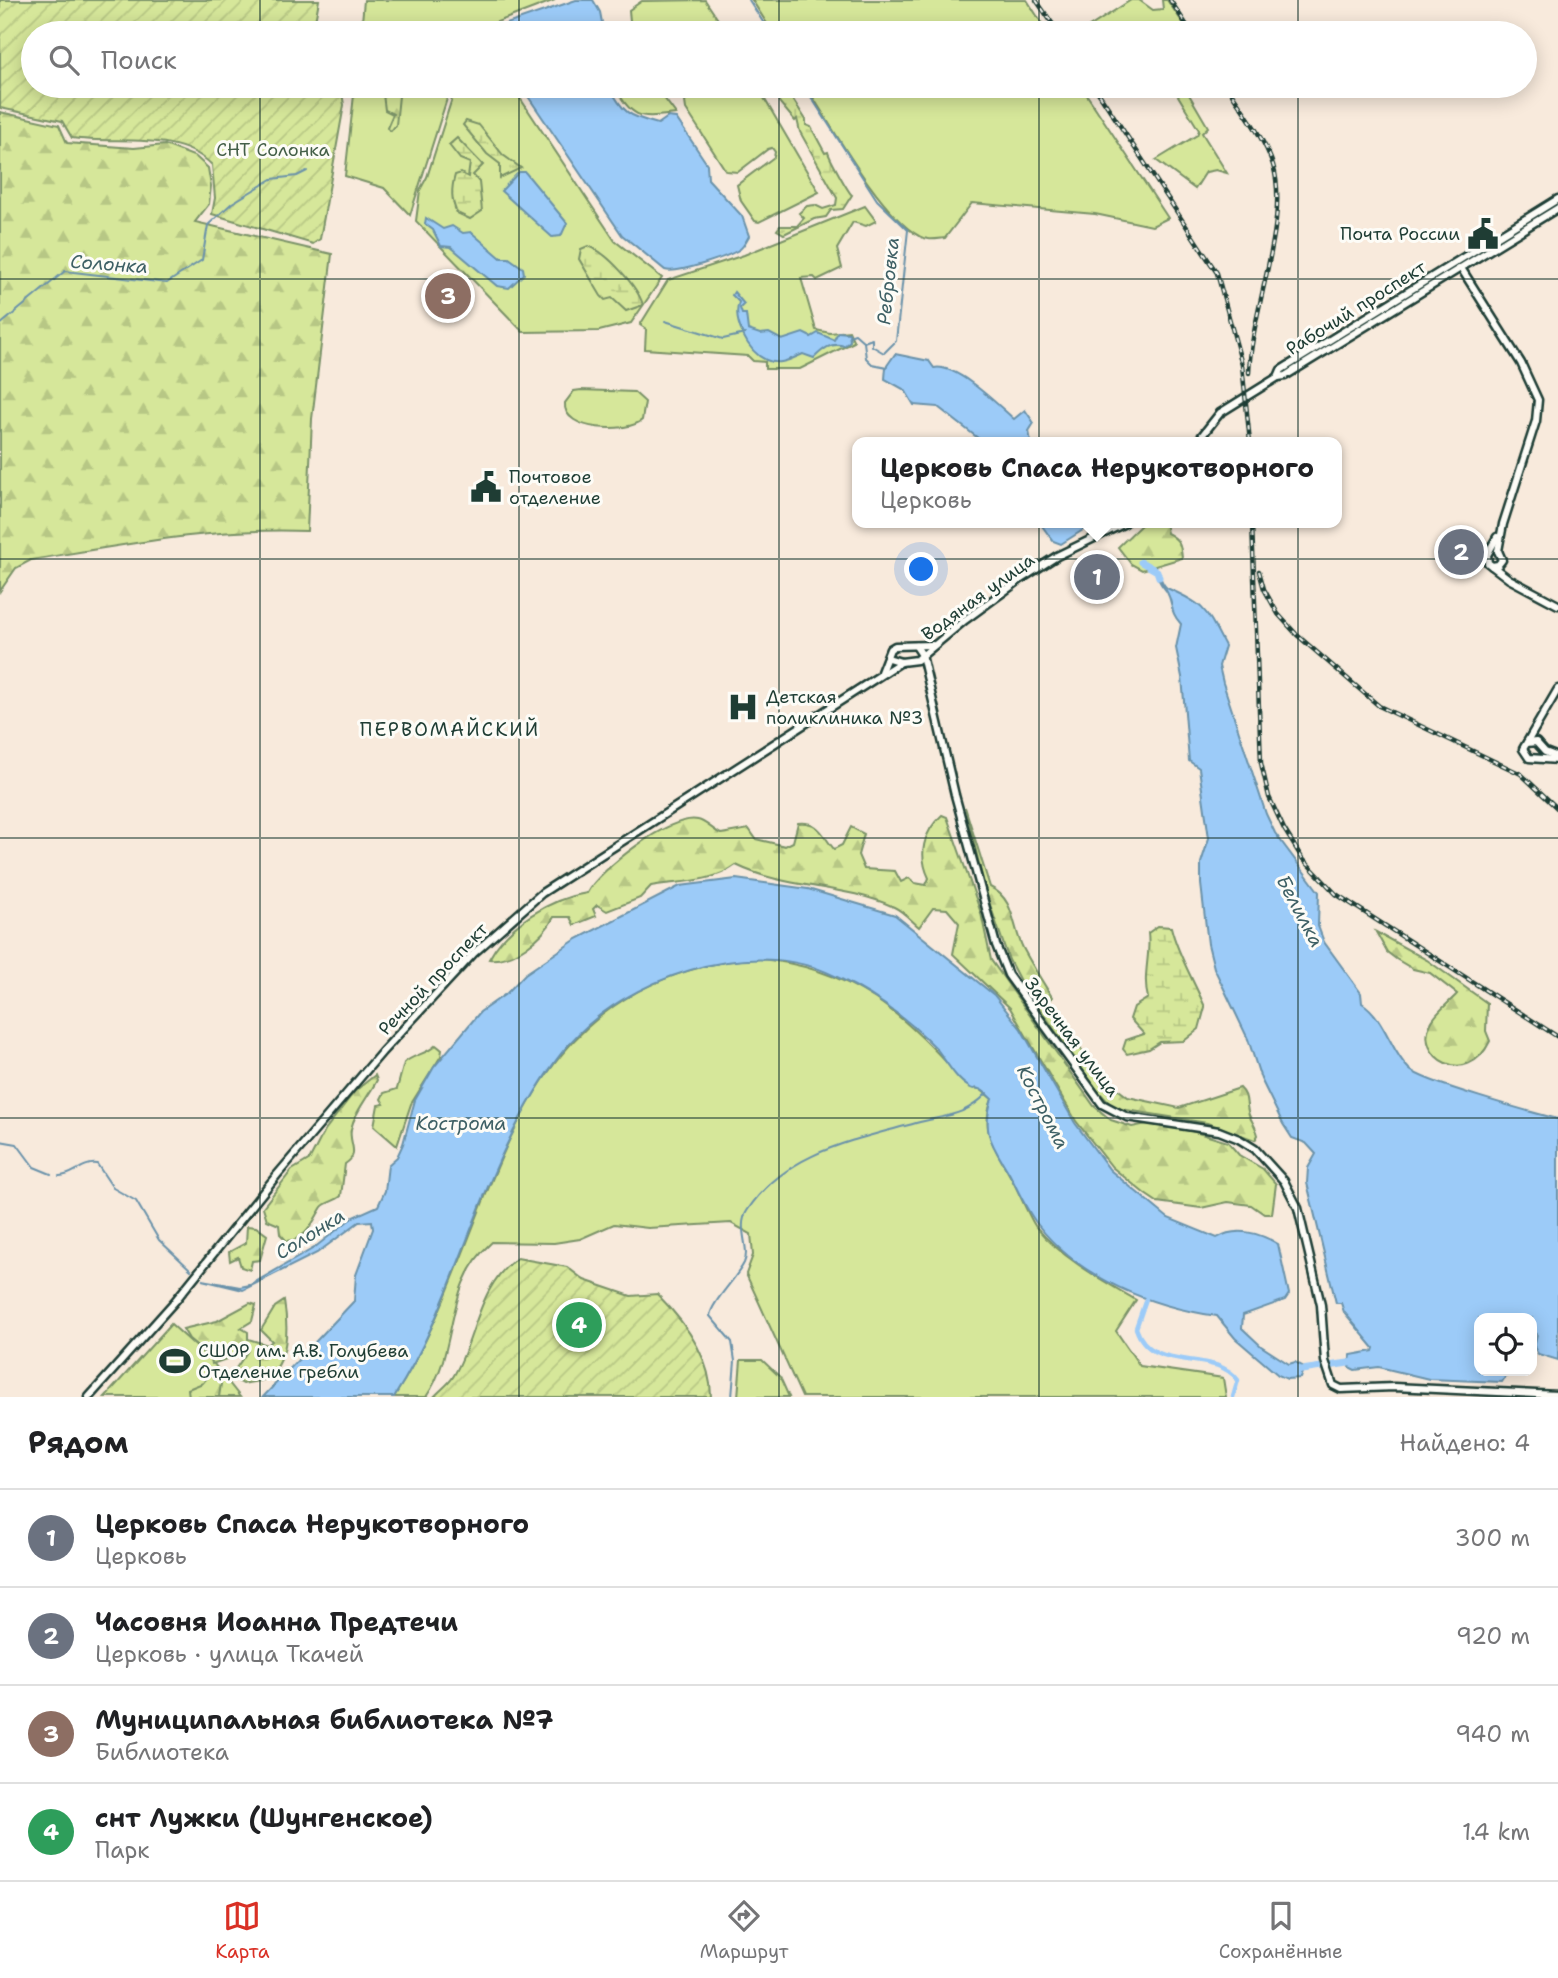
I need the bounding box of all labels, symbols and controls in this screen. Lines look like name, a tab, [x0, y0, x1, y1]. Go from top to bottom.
search box	[21, 21, 1537, 98]
icon: search	[45, 41, 83, 79]
text: Поиск	[101, 42, 177, 77]
park label: СНТ Солонка	[216, 138, 330, 162]
public building icon: Почта России	[1466, 217, 1500, 251]
place label: Почта России	[1340, 222, 1460, 246]
water label: Ребровка	[871, 236, 905, 326]
water label: Солонка	[69, 249, 149, 279]
street label: Рабочий проспект	[1282, 255, 1431, 361]
pin: 3	[425, 270, 471, 322]
popup	[852, 437, 1342, 528]
text: Церковь Спаса Нерукотворного	[880, 450, 1314, 485]
place label: Почтовое отделение	[509, 465, 601, 510]
public building icon: Почтовое отделение	[469, 470, 503, 504]
text: Церковь	[880, 485, 972, 515]
pin: 2	[1438, 526, 1484, 578]
street label: Водяная улица	[917, 548, 1039, 646]
pin: 1	[1074, 551, 1120, 603]
your location	[904, 552, 938, 586]
place label: Детская поликлиника №3	[766, 685, 923, 730]
hospital icon: Детская поликлиника №3	[726, 690, 760, 724]
district label: ПЕРВОМАЙСКИЙ	[360, 717, 540, 742]
water label: Белилка	[1271, 871, 1329, 951]
street label: Речной проспект	[373, 917, 494, 1040]
street label: Заречная улица	[1019, 972, 1125, 1102]
water label: Кострома	[1011, 1061, 1075, 1153]
water label: Кострома	[416, 1111, 506, 1136]
water label: Солонка	[270, 1203, 350, 1265]
pin: 4	[556, 1299, 602, 1351]
map controls	[1474, 1313, 1537, 1376]
button: locate	[1474, 1313, 1537, 1376]
place label: СШОР им. А.В. Голубева Отделение гребли	[198, 1339, 408, 1384]
sports icon: СШОР им. А.В. Голубева Отделение гребли	[158, 1344, 192, 1378]
text: Рядом	[28, 1422, 128, 1463]
text: Найдено: 4	[1400, 1428, 1530, 1458]
text: Церковь Спаса Нерукотворного	[95, 1506, 529, 1541]
text: 1	[46, 1523, 56, 1553]
text: 300 m	[1455, 1523, 1530, 1553]
text: Церковь	[95, 1541, 187, 1571]
text: Часовня Иоанна Предтечи	[95, 1604, 458, 1639]
text: 2	[43, 1621, 59, 1651]
text: 920 m	[1456, 1621, 1530, 1651]
text: Церковь · улица Ткачей	[95, 1639, 364, 1669]
text: Муниципальная библиотека №7	[95, 1702, 554, 1737]
text: 3	[43, 1719, 59, 1749]
text: 940 m	[1455, 1719, 1530, 1749]
text: Библиотека	[95, 1737, 229, 1767]
text: снт Лужки (Шунгенское)	[95, 1800, 433, 1835]
text: 4	[43, 1817, 59, 1847]
text: 1.4 km	[1462, 1817, 1530, 1847]
text: Парк	[95, 1835, 150, 1865]
tab: Карта	[215, 1897, 270, 1964]
tab: Маршрут	[700, 1897, 788, 1964]
tab: Сохранённые	[1219, 1897, 1343, 1964]

